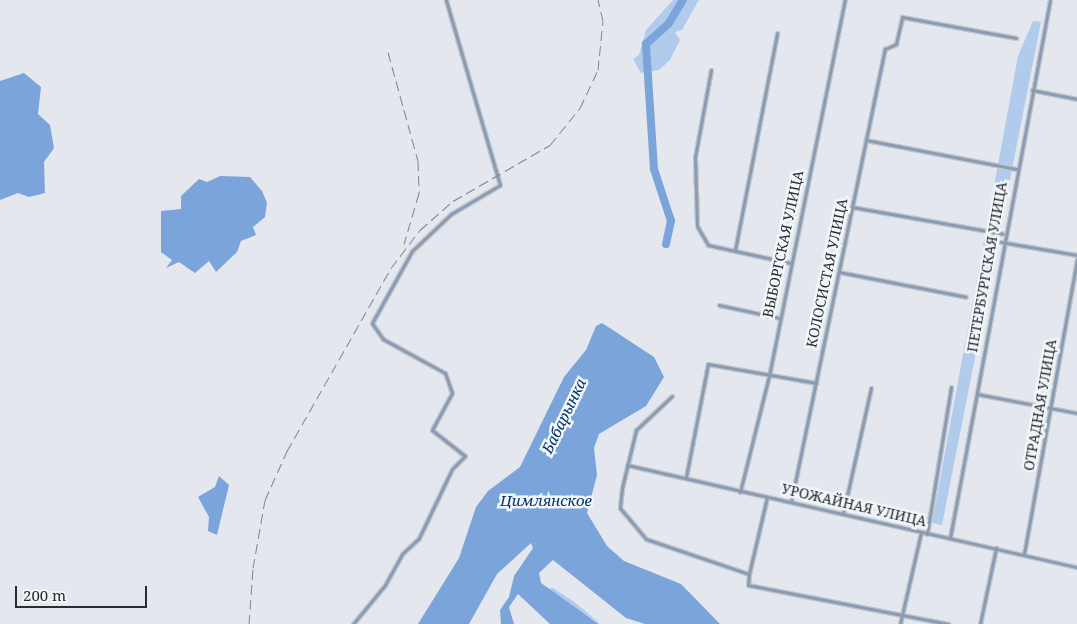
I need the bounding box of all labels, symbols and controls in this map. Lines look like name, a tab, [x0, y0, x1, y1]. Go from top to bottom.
street label: ВЫБОРГСКАЯ УЛИЦА	[759, 169, 807, 319]
street label: ПЕТЕРБУРГСКАЯ УЛИЦА	[964, 180, 1010, 354]
street label: КОЛОСИСТАЯ УЛИЦА	[803, 197, 851, 349]
street label: ОТРАДНАЯ УЛИЦА	[1020, 338, 1060, 472]
water label: Бабарынка	[538, 376, 590, 456]
street label: УРОЖАЙНАЯ УЛИЦА	[780, 480, 928, 530]
water label: Цимлянское	[500, 492, 592, 510]
scale bar	[18, 576, 150, 608]
text: 200 m	[23, 585, 66, 605]

